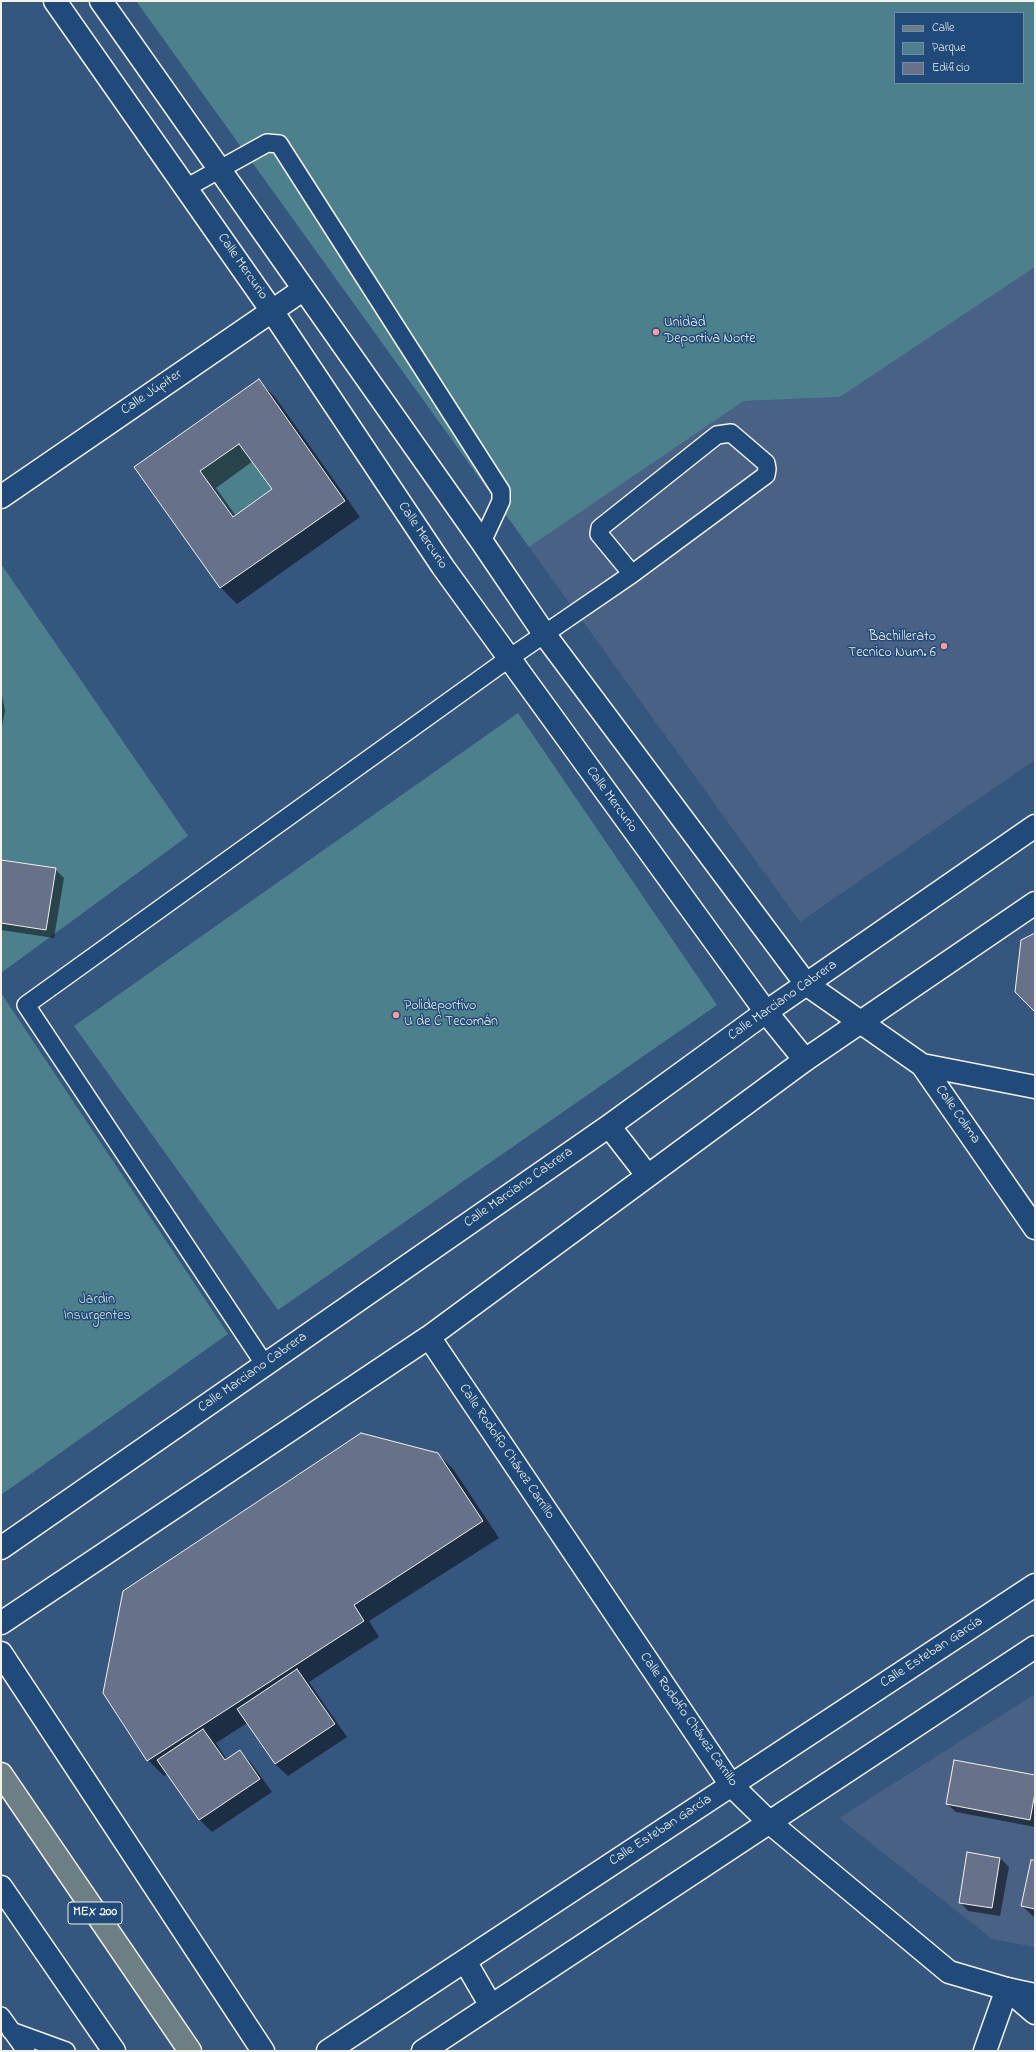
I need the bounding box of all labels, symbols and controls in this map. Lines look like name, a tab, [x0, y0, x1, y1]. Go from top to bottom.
legend	[894, 12, 1024, 84]
text: Calle	[932, 19, 954, 37]
text: Parque	[932, 39, 966, 57]
text: Edificio	[932, 59, 970, 77]
street label: Calle Mercurio	[213, 231, 271, 303]
place label: Unidad Deportiva Norte	[664, 316, 756, 348]
marker: Unidad Deportiva Norte	[651, 327, 661, 337]
street label: Calle Júpiter	[118, 366, 186, 420]
street label: Calle Mercurio	[393, 499, 451, 573]
place label: Bachillerato Tecnico Num. 6	[848, 630, 936, 662]
marker: Bachillerato Tecnico Num. 6	[939, 641, 949, 651]
street label: Calle Mercurio	[582, 764, 640, 836]
street label: Calle Marciano Cabrera	[725, 957, 841, 1045]
place label: Polideportivo U de C Tecomán	[404, 999, 498, 1032]
marker: Polideportivo U de C Tecomán	[391, 1010, 401, 1020]
street label: Calle Colima	[931, 1083, 983, 1147]
street label: Calle Marciano Cabrera	[461, 1144, 577, 1232]
park label: Jardín Insurgentes	[63, 1293, 131, 1326]
street label: Calle Marciano Cabrera	[195, 1329, 311, 1417]
street label: Calle Rodolfo Chávez Carrillo	[454, 1381, 558, 1523]
street label: Calle Esteban García	[878, 1614, 986, 1692]
street label: Calle Rodolfo Chávez Carrillo	[635, 1650, 741, 1790]
street label: Calle Esteban García	[607, 1792, 715, 1870]
road number: MEX 200	[68, 1902, 122, 1924]

